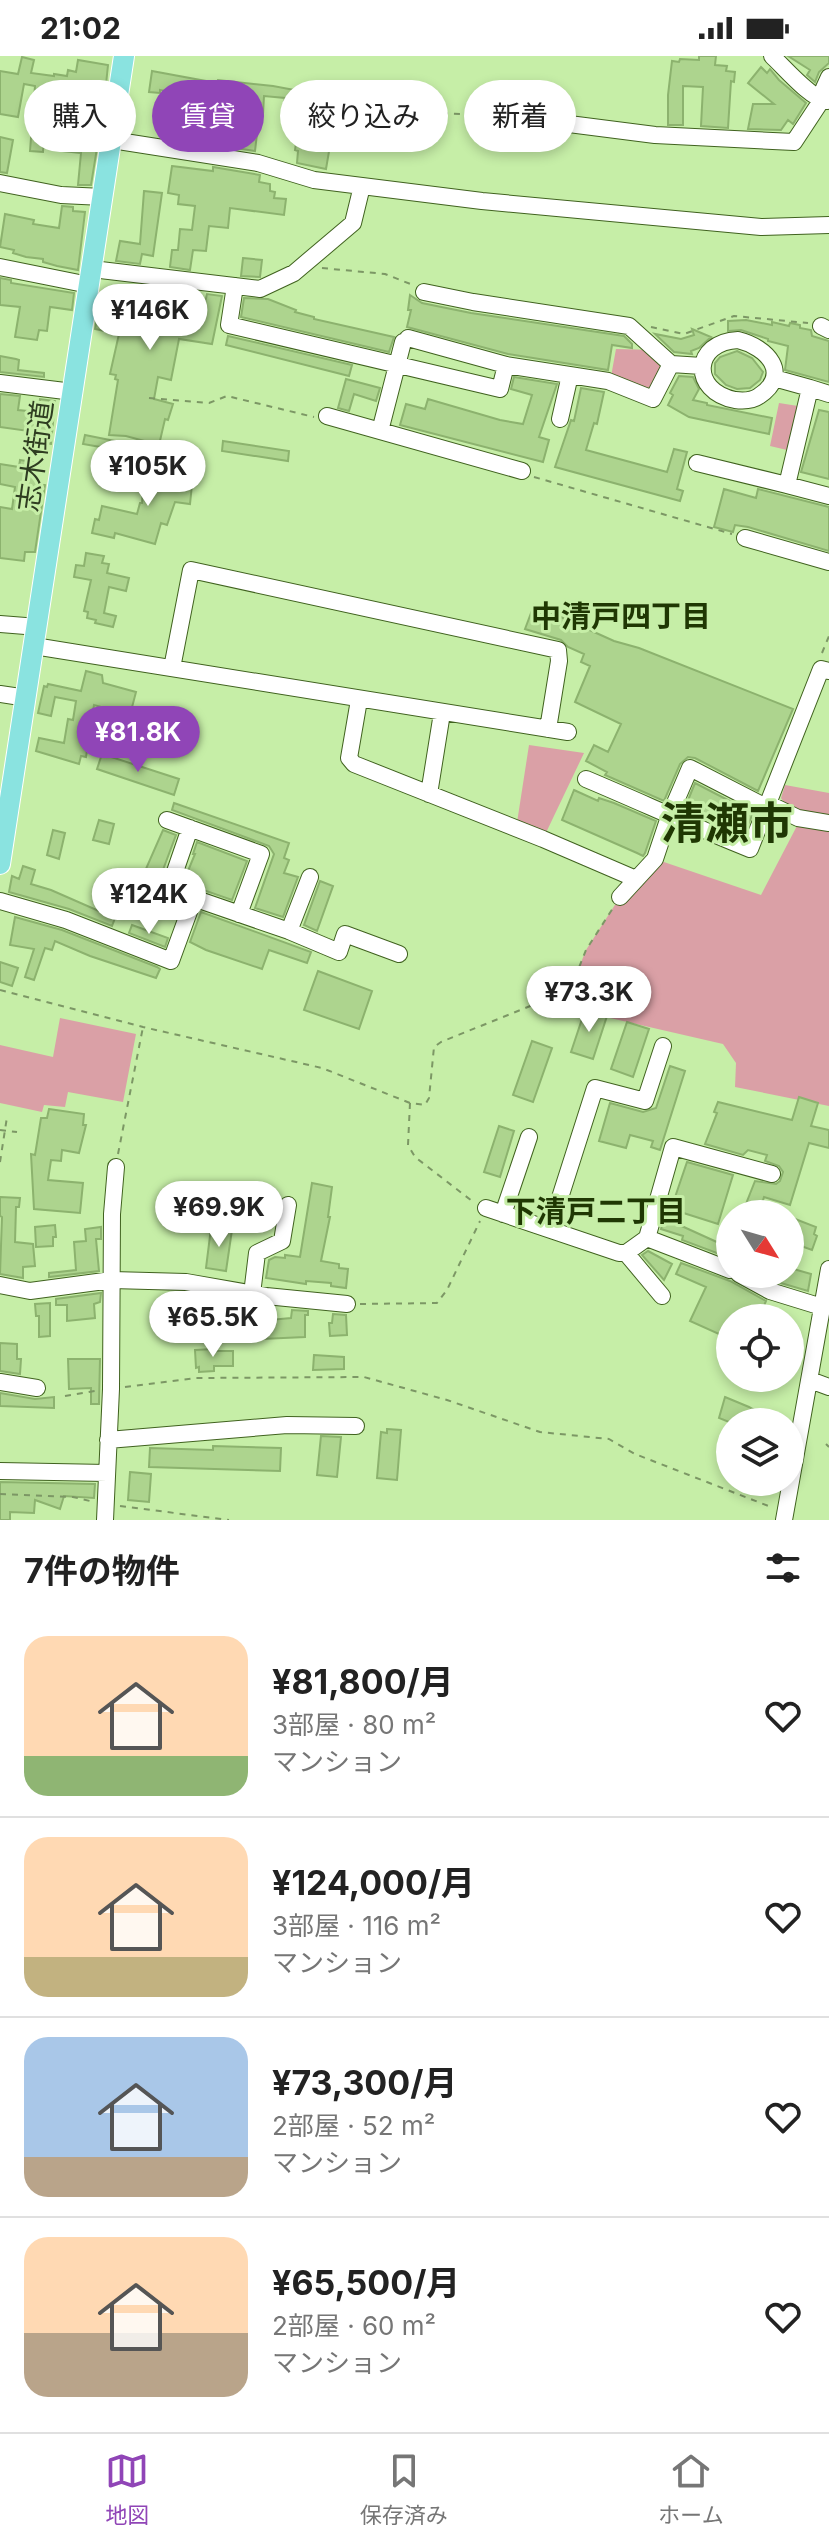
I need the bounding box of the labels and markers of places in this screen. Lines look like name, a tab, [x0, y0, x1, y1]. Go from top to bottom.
pin: ¥146K	[94, 284, 206, 352]
pin: ¥105K	[92, 440, 204, 508]
pin: ¥81.8K	[73, 706, 203, 774]
pin: ¥124K	[93, 868, 205, 936]
pin: ¥73.3K	[524, 966, 654, 1034]
pin: ¥69.9K	[154, 1181, 284, 1249]
pin: ¥65.5K	[148, 1291, 278, 1359]

